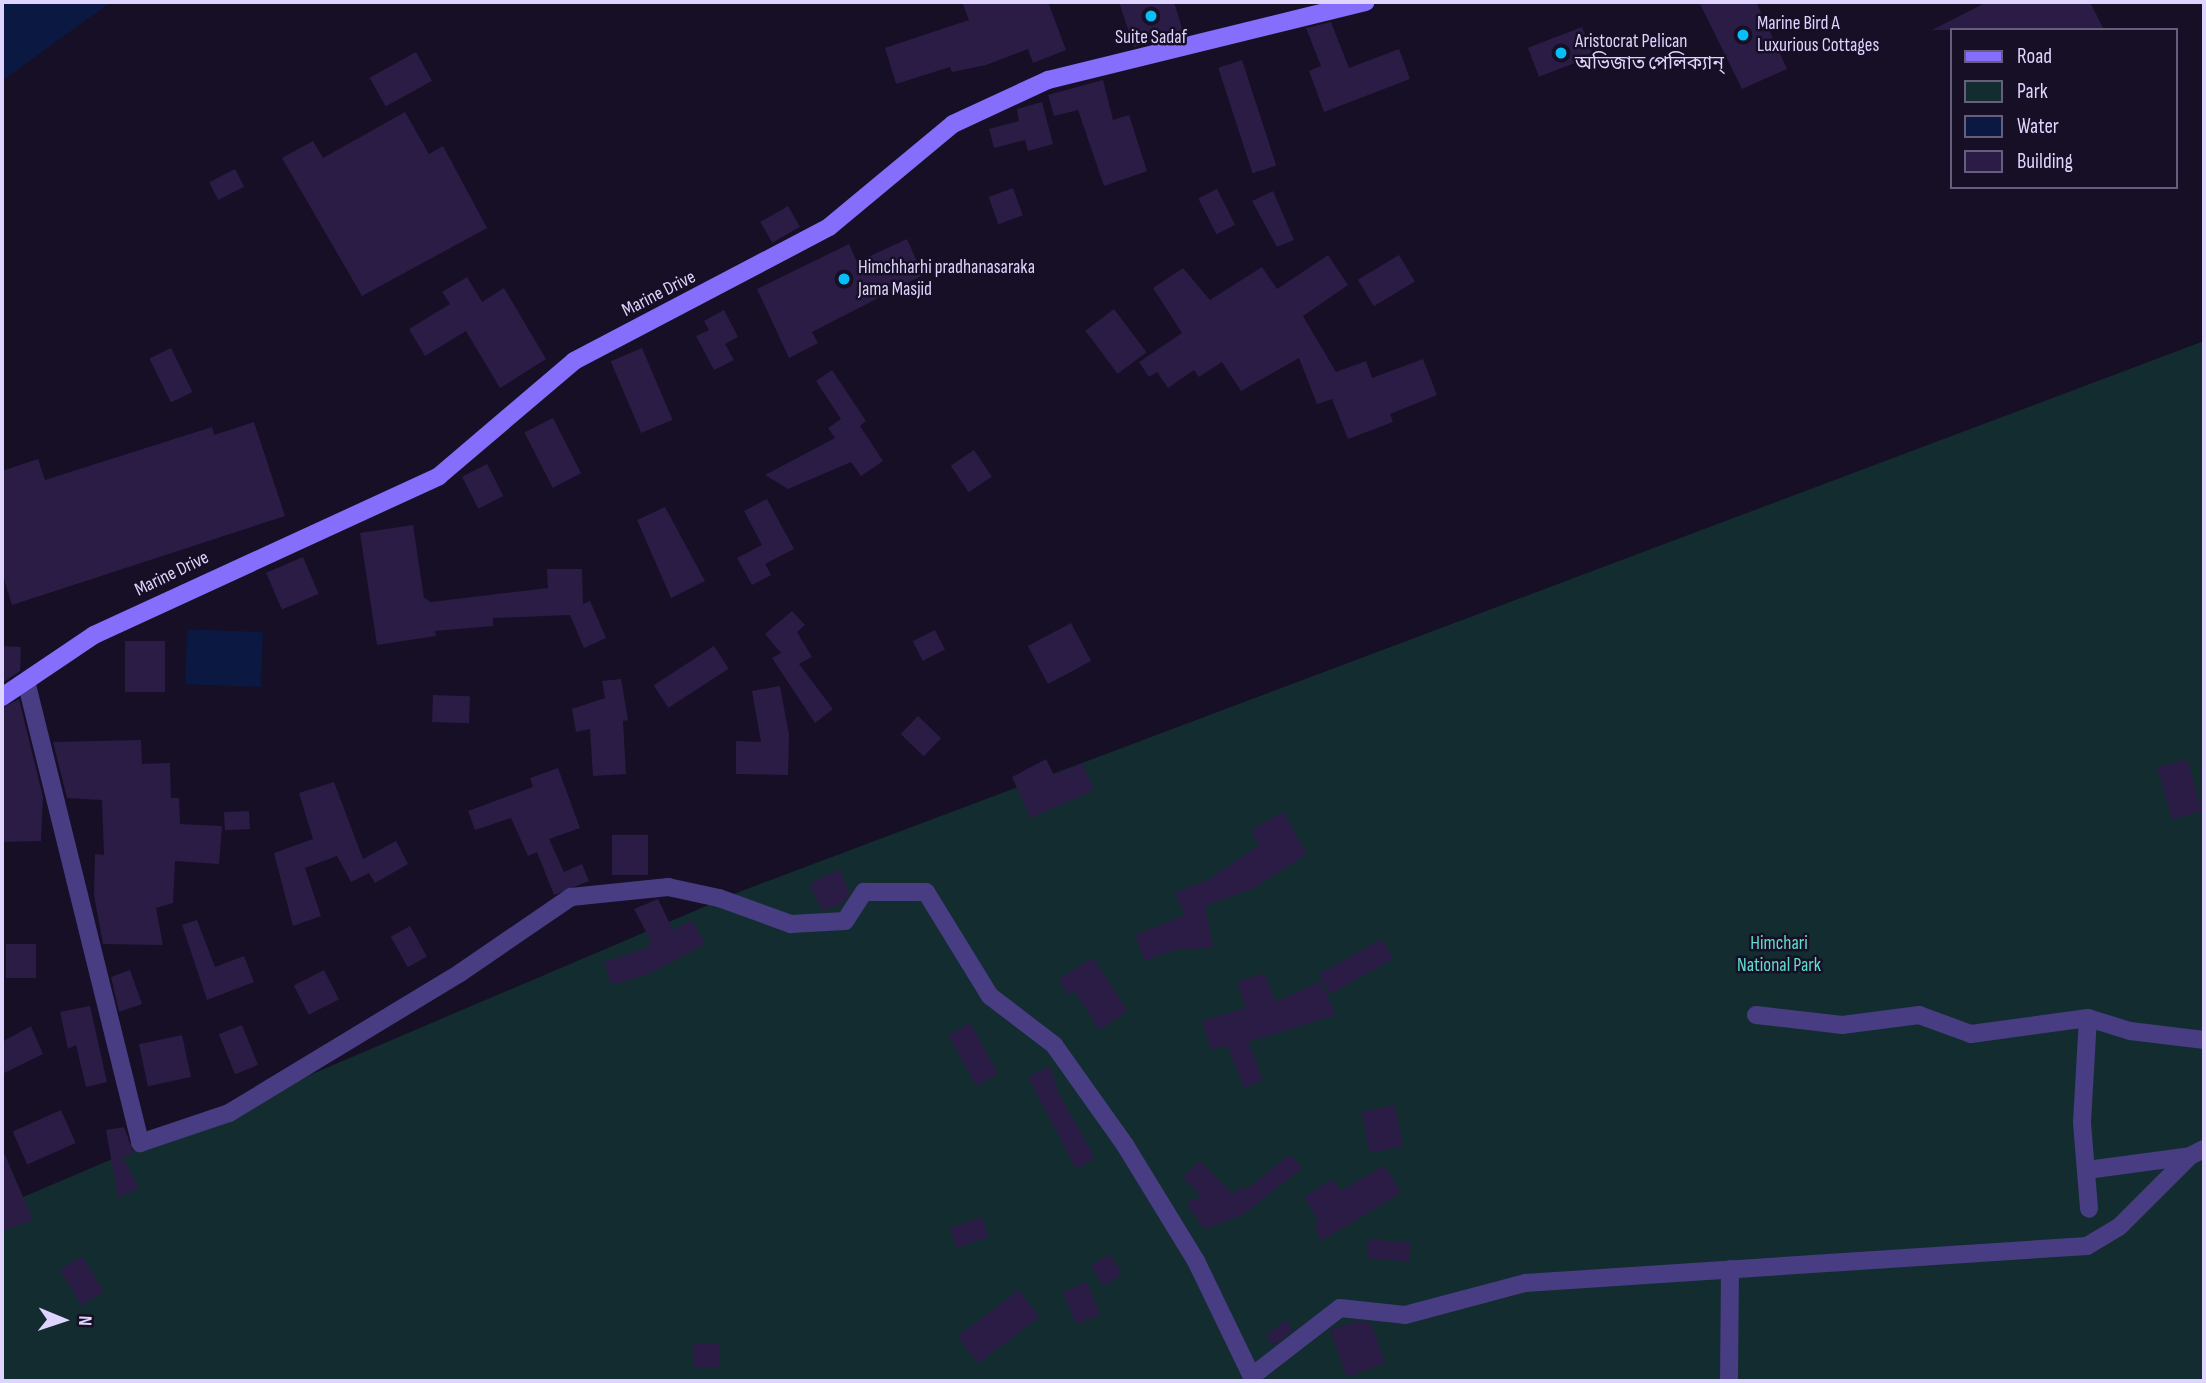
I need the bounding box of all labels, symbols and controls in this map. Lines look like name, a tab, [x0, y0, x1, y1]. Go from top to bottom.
marker: Suite Sadaf	[1143, 8, 1159, 24]
place label: Marine Bird A Luxurious Cottages	[1757, 13, 1879, 57]
place label: Suite Sadaf	[1115, 27, 1187, 49]
marker: Marine Bird A Luxurious Cottages	[1735, 27, 1751, 43]
legend	[1951, 28, 2178, 189]
place label: Aristocrat Pelican অভিজাত পেলিক্যান্	[1575, 31, 1724, 75]
text: Road	[2017, 44, 2052, 69]
marker: Aristocrat Pelican অভিজাত পেলিক্যান্	[1553, 45, 1569, 61]
text: Park	[2017, 79, 2048, 104]
text: Water	[2017, 114, 2059, 139]
text: Building	[2017, 149, 2073, 174]
place label: Himchharhi pradhanasaraka Jama Masjid	[858, 257, 1035, 301]
street label: Marine Drive	[618, 266, 700, 322]
marker: Himchharhi pradhanasaraka Jama Masjid	[836, 271, 852, 287]
street label: Marine Drive	[131, 546, 213, 602]
park label: Himchari National Park	[1737, 933, 1821, 977]
north arrow	[28, 1285, 98, 1355]
text: N	[73, 1315, 96, 1326]

